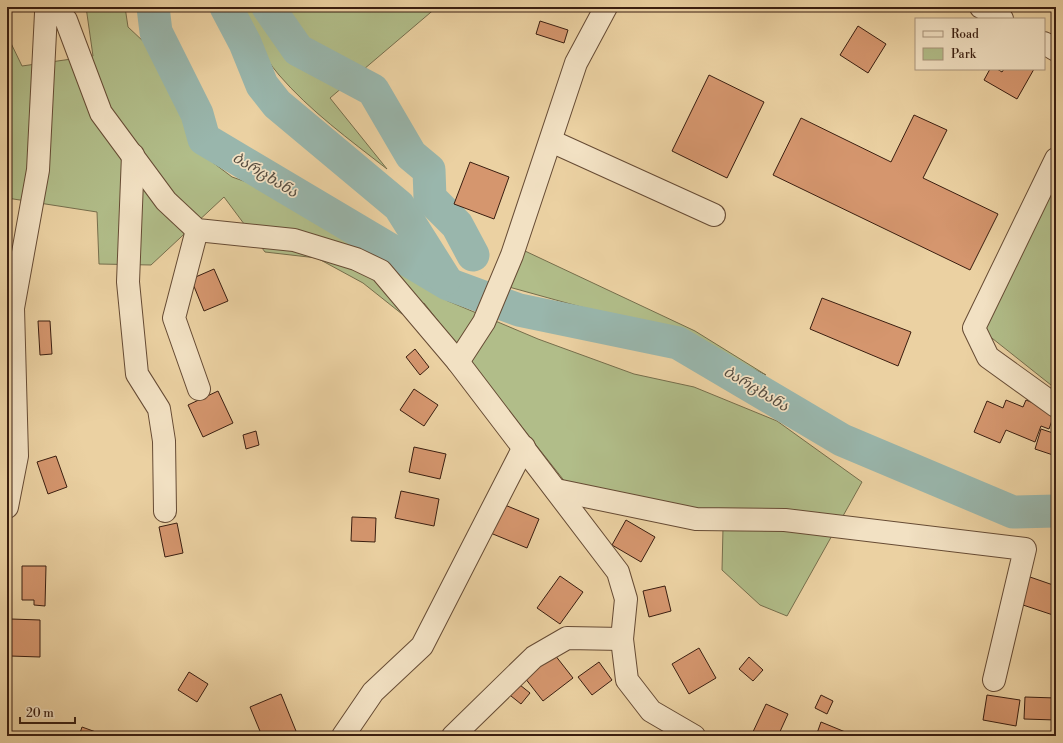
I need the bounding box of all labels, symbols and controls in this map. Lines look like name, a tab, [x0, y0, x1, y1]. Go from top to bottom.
legend	[915, 18, 1045, 70]
text: Road	[951, 27, 979, 42]
text: Park	[951, 47, 977, 62]
water label: ბარცხანა	[229, 148, 302, 202]
water label: ბარცხანა	[720, 362, 793, 416]
scale bar	[20, 699, 75, 725]
text: 20 m	[26, 706, 54, 721]

